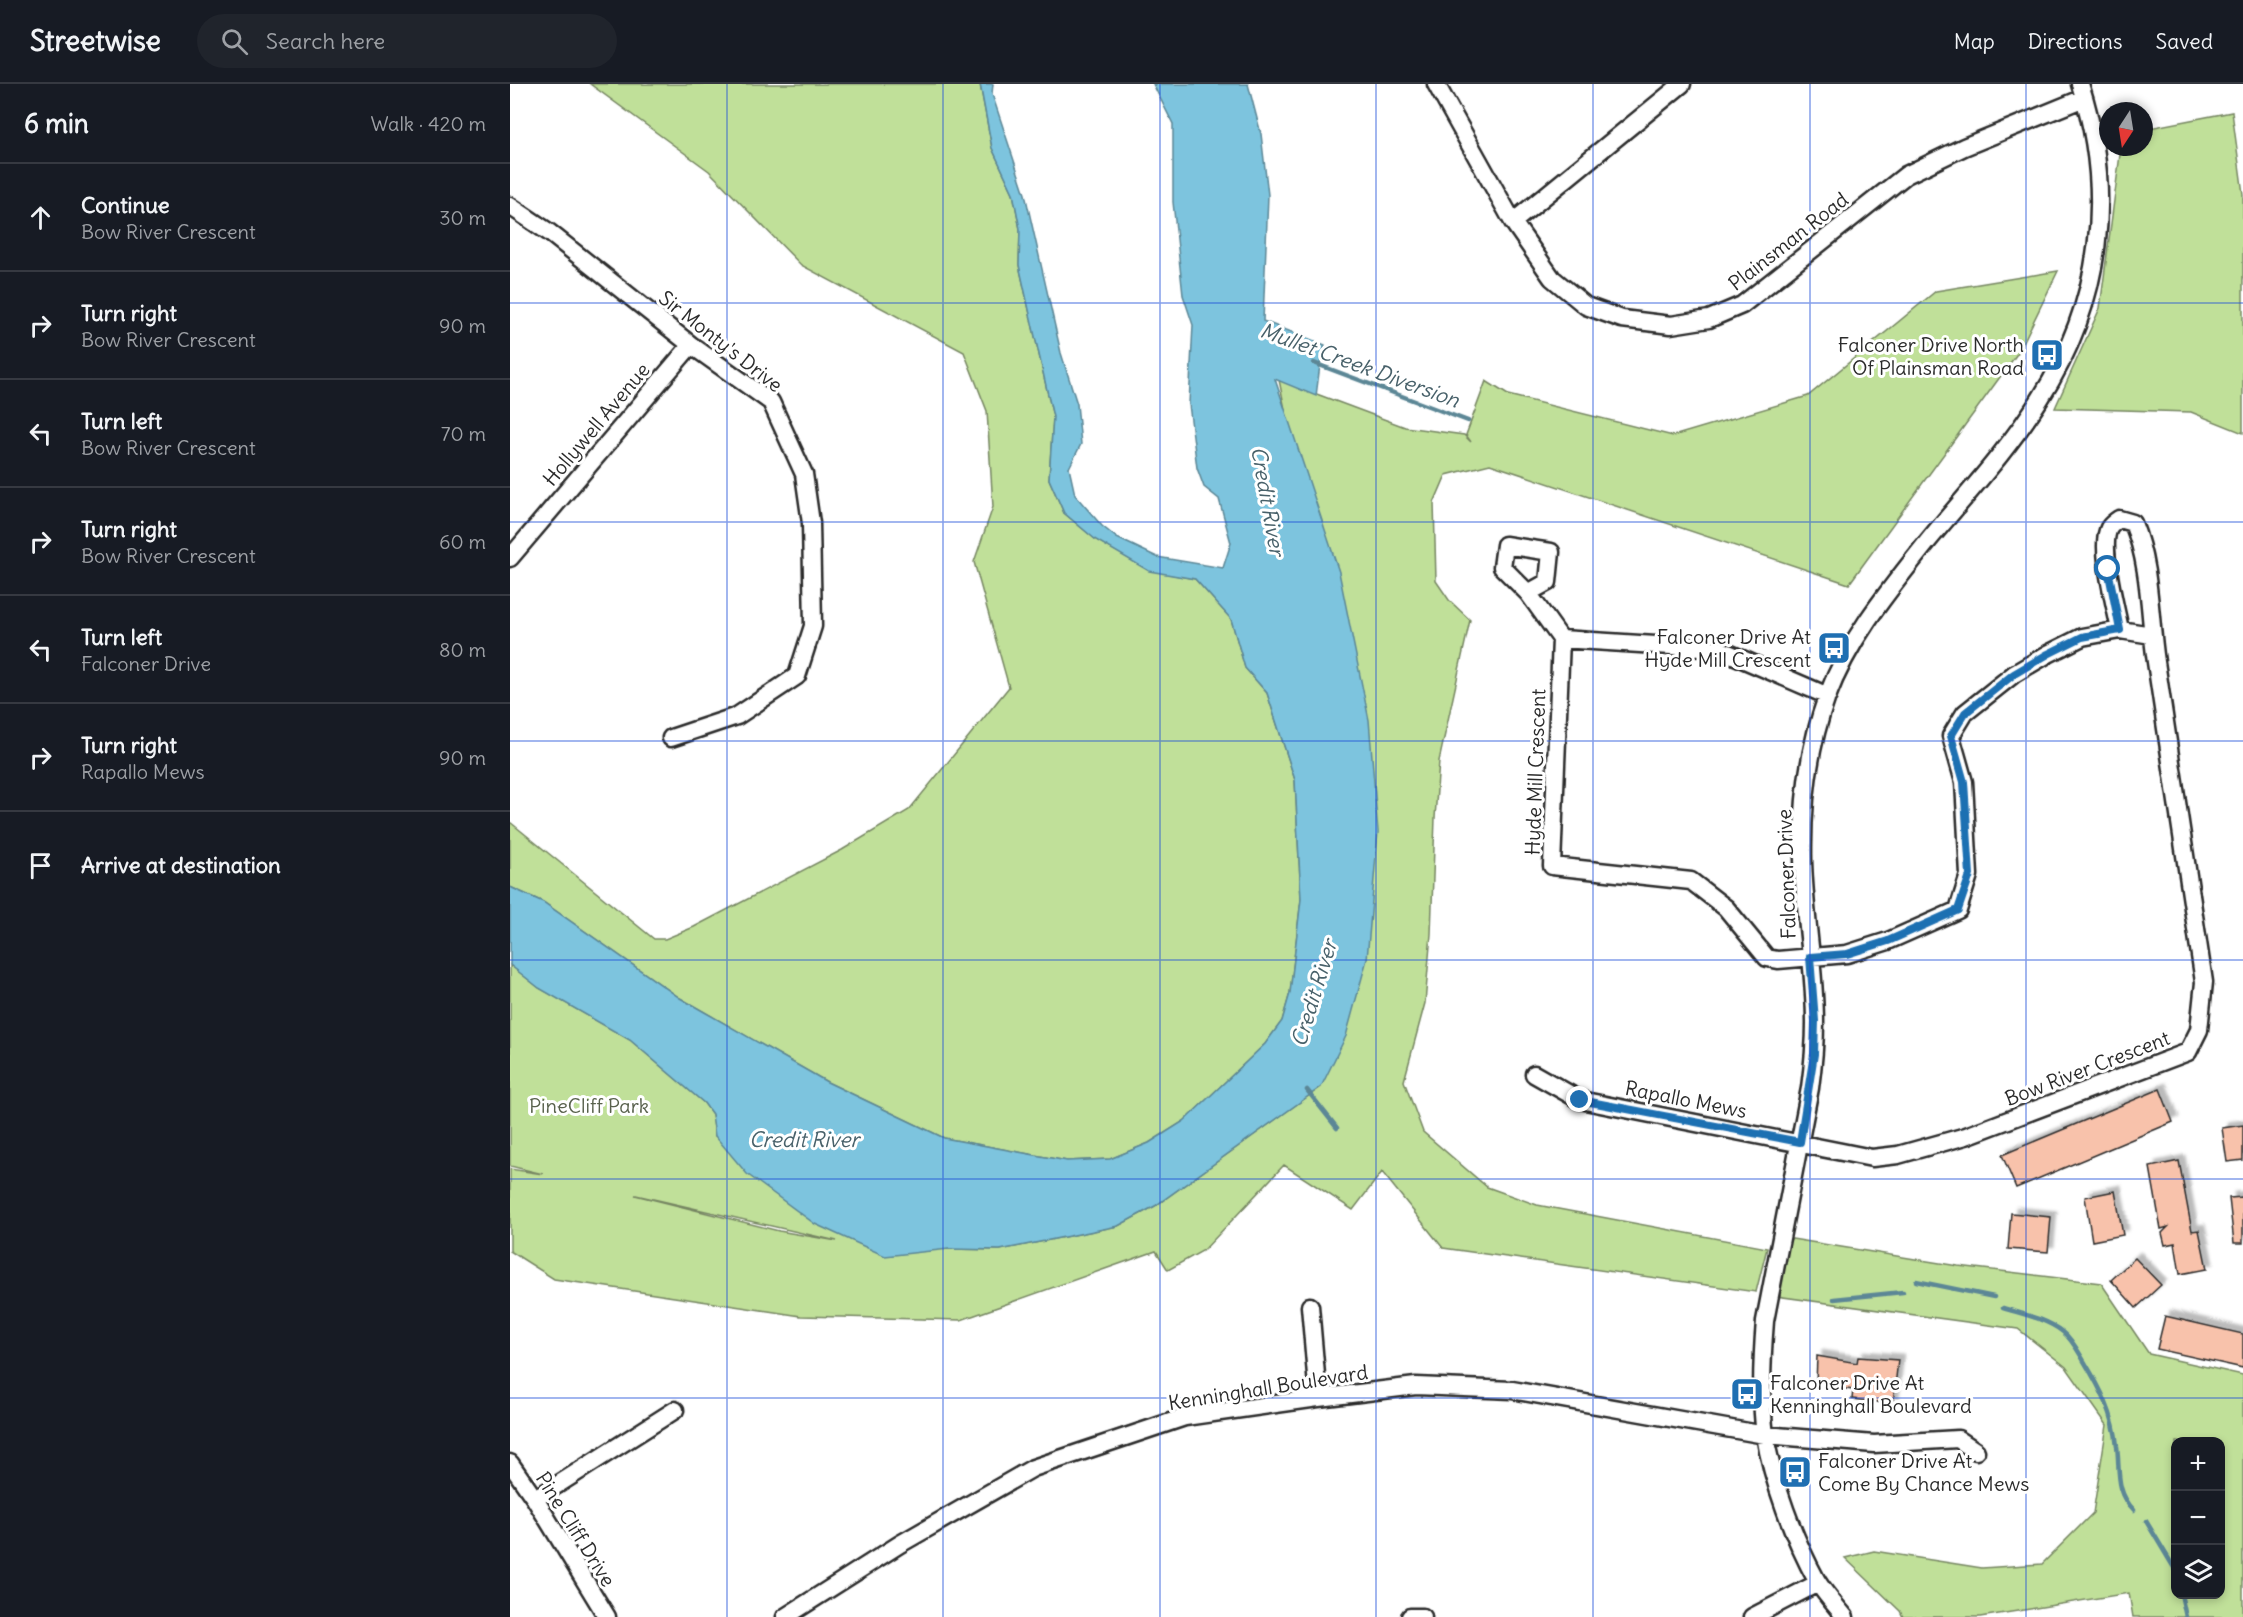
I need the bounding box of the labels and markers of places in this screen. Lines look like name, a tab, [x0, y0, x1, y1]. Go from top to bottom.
place label: Falconer Drive North Of Plainsman Road	[1838, 332, 2024, 380]
bus stop icon: Falconer Drive North Of Plainsman Road	[2029, 337, 2065, 373]
place label: Falconer Drive At Hyde Mill Crescent	[1645, 624, 1811, 672]
bus stop icon: Falconer Drive At Hyde Mill Crescent	[1816, 630, 1852, 666]
place label: Falconer Drive At Kenninghall Boulevard	[1770, 1370, 1972, 1418]
bus stop icon: Falconer Drive At Kenninghall Boulevard	[1729, 1376, 1765, 1412]
place label: Falconer Drive At Come By Chance Mews	[1818, 1448, 2029, 1496]
bus stop icon: Falconer Drive At Come By Chance Mews	[1777, 1454, 1813, 1490]

